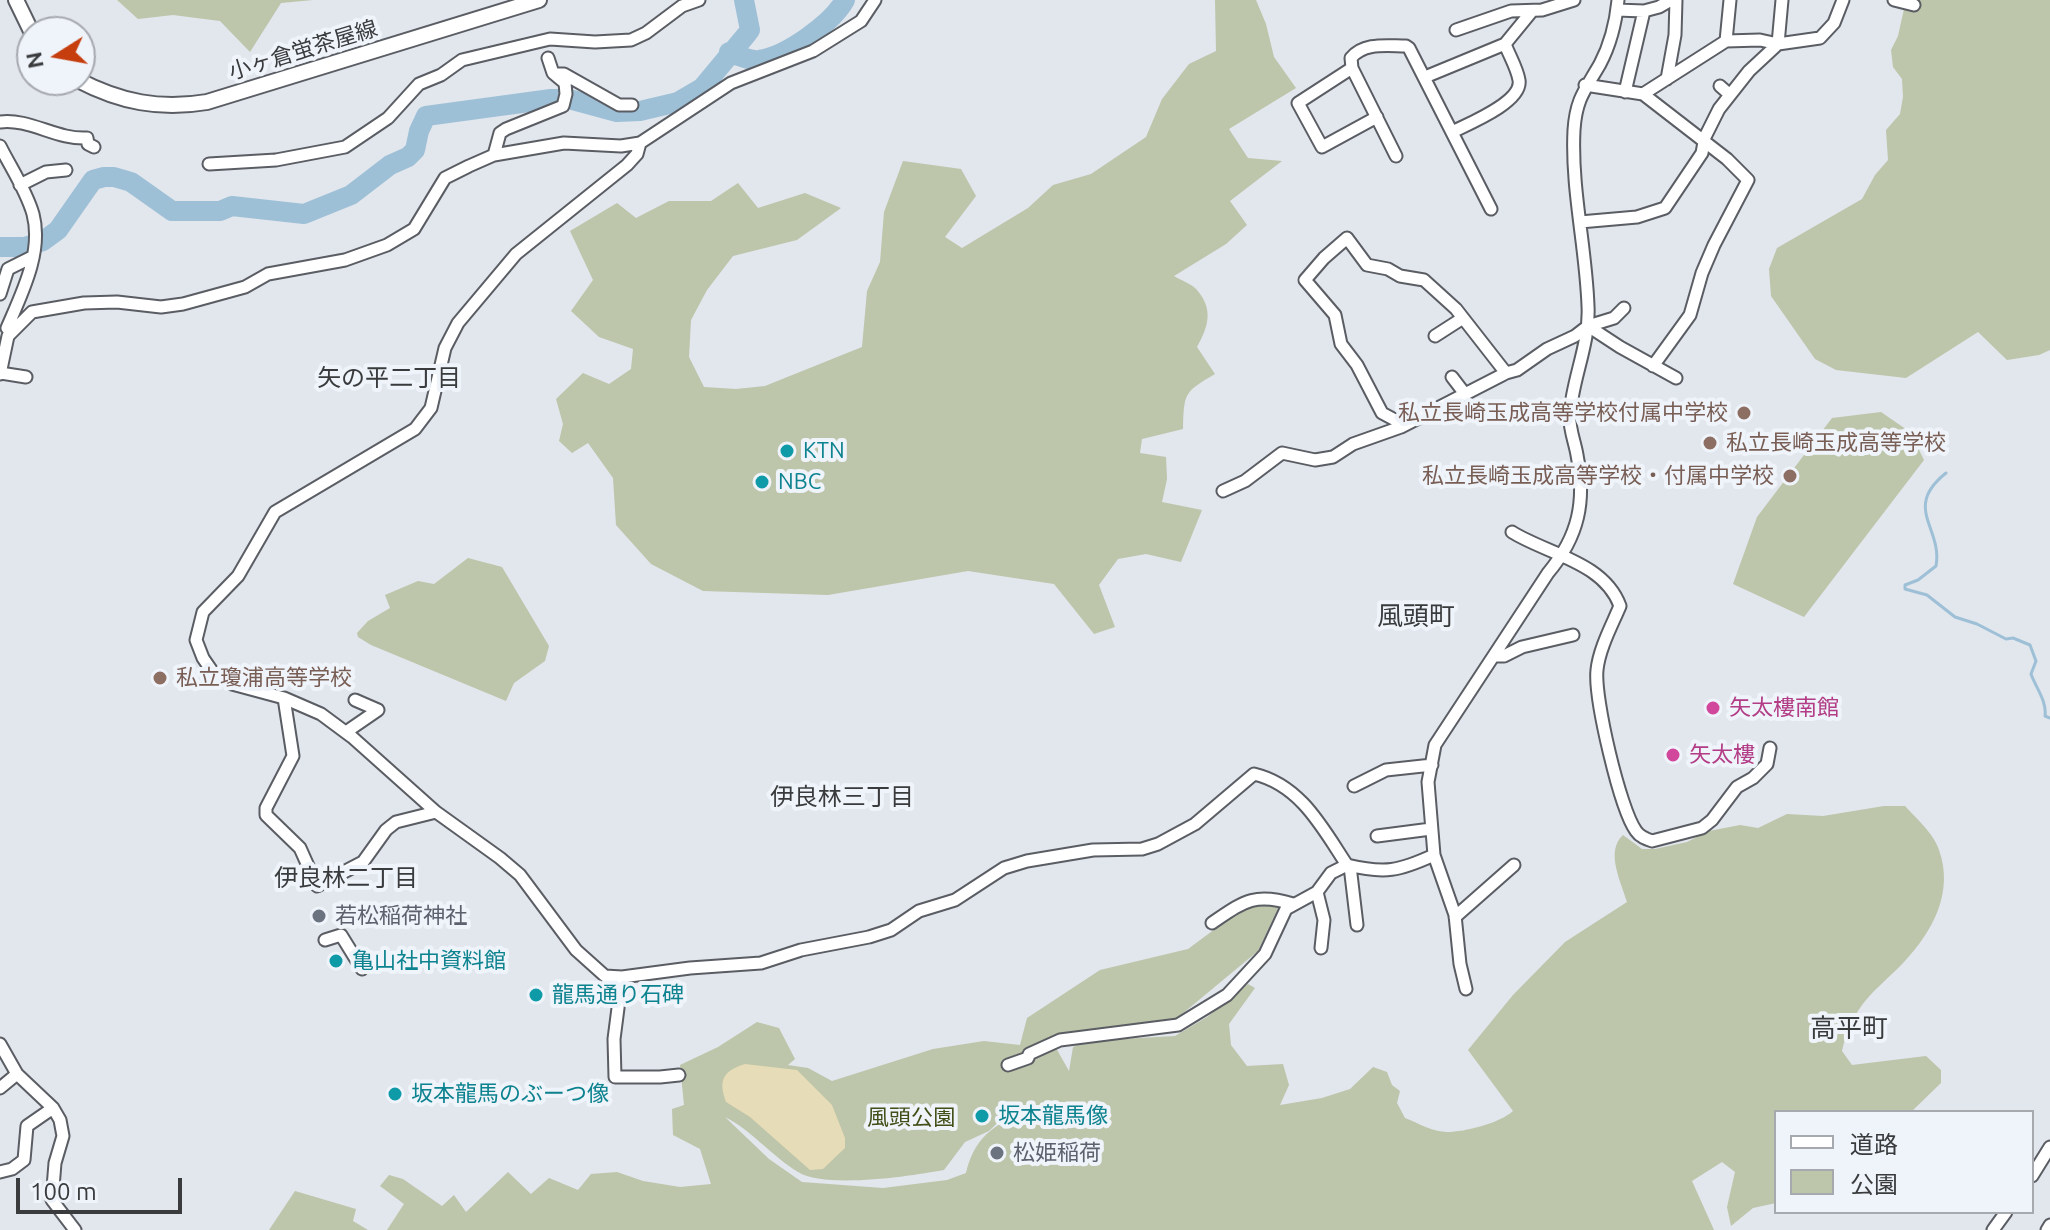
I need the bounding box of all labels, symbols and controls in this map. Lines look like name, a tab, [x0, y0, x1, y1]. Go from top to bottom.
street label: 小ヶ倉蛍茶屋線	[226, 15, 380, 85]
north arrow	[16, 16, 96, 96]
text: N	[20, 50, 48, 71]
district label: 矢の平二丁目	[317, 364, 461, 392]
place label: 私立長崎玉成高等学校付属中学校	[1398, 400, 1728, 426]
marker: 私立長崎玉成高等学校付属中学校	[1735, 404, 1753, 422]
place label: 私立長崎玉成高等学校	[1726, 430, 1946, 456]
marker: 私立長崎玉成高等学校	[1701, 434, 1719, 452]
place label: KTN	[803, 438, 845, 464]
marker: KTN	[778, 442, 796, 460]
place label: 私立長崎玉成高等学校・付属中学校	[1422, 463, 1774, 489]
marker: 私立長崎玉成高等学校・付属中学校	[1781, 467, 1799, 485]
place label: NBC	[778, 469, 821, 495]
marker: NBC	[753, 473, 771, 491]
district label: 風頭町	[1377, 600, 1455, 632]
place label: 私立瓊浦高等学校	[176, 665, 352, 691]
marker: 私立瓊浦高等学校	[151, 669, 169, 687]
place label: 矢太樓南館	[1729, 695, 1839, 721]
marker: 矢太樓南館	[1704, 699, 1722, 717]
place label: 矢太樓	[1689, 742, 1755, 768]
marker: 矢太樓	[1664, 746, 1682, 764]
district label: 伊良林三丁目	[770, 783, 914, 811]
district label: 伊良林二丁目	[274, 864, 418, 892]
place label: 若松稲荷神社	[335, 903, 467, 929]
marker: 若松稲荷神社	[310, 907, 328, 925]
place label: 亀山社中資料館	[352, 948, 506, 974]
marker: 亀山社中資料館	[327, 952, 345, 970]
place label: 龍馬通り石碑	[552, 982, 684, 1008]
marker: 龍馬通り石碑	[527, 986, 545, 1004]
district label: 高平町	[1810, 1012, 1888, 1044]
place label: 坂本龍馬のぶーつ像	[411, 1081, 609, 1107]
marker: 坂本龍馬のぶーつ像	[386, 1085, 404, 1103]
place label: 坂本龍馬像	[998, 1103, 1108, 1129]
park label: 風頭公園	[867, 1105, 955, 1131]
marker: 坂本龍馬像	[973, 1107, 991, 1125]
legend	[1774, 1110, 2034, 1214]
text: 道路	[1850, 1131, 1898, 1158]
place label: 松姫稲荷	[1013, 1140, 1101, 1166]
marker: 松姫稲荷	[988, 1144, 1006, 1162]
scale bar	[20, 1162, 186, 1212]
text: 公園	[1850, 1171, 1898, 1198]
text: 100 m	[30, 1178, 97, 1205]

